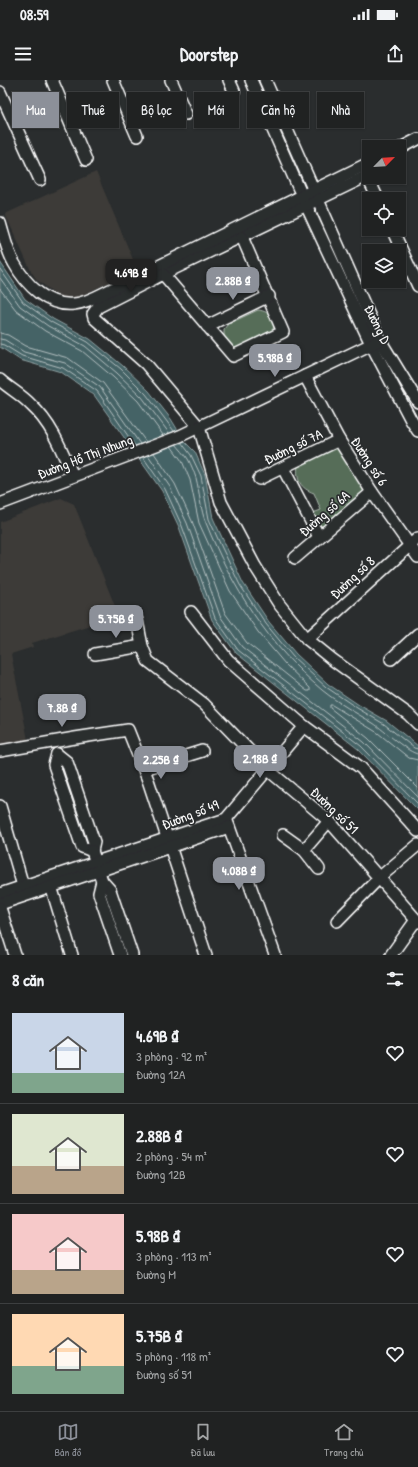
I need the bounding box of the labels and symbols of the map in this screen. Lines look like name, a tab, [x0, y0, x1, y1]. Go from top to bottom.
north arrow	[362, 140, 406, 184]
pin: 4.69B ₫	[94, 259, 168, 293]
pin: 2.88B ₫	[196, 267, 270, 301]
street label: Đường D	[359, 301, 396, 348]
pin: 5.98B ₫	[238, 344, 312, 378]
street label: Đường số 7A	[261, 424, 326, 469]
street label: Đường Hồ Thị Nhung	[35, 429, 136, 484]
street label: Đường số 6	[346, 433, 393, 490]
street label: Đường số 6A	[295, 486, 354, 541]
street label: Đường số 8	[325, 551, 379, 603]
pin: 5.75B ₫	[79, 605, 153, 639]
pin: 7.8B ₫	[29, 694, 95, 728]
pin: 2.18B ₫	[223, 745, 297, 779]
pin: 2.25B ₫	[124, 746, 198, 780]
street label: Đường số 51	[306, 782, 363, 838]
street label: Đường số 49	[159, 794, 221, 834]
pin: 4.08B ₫	[202, 857, 276, 891]

